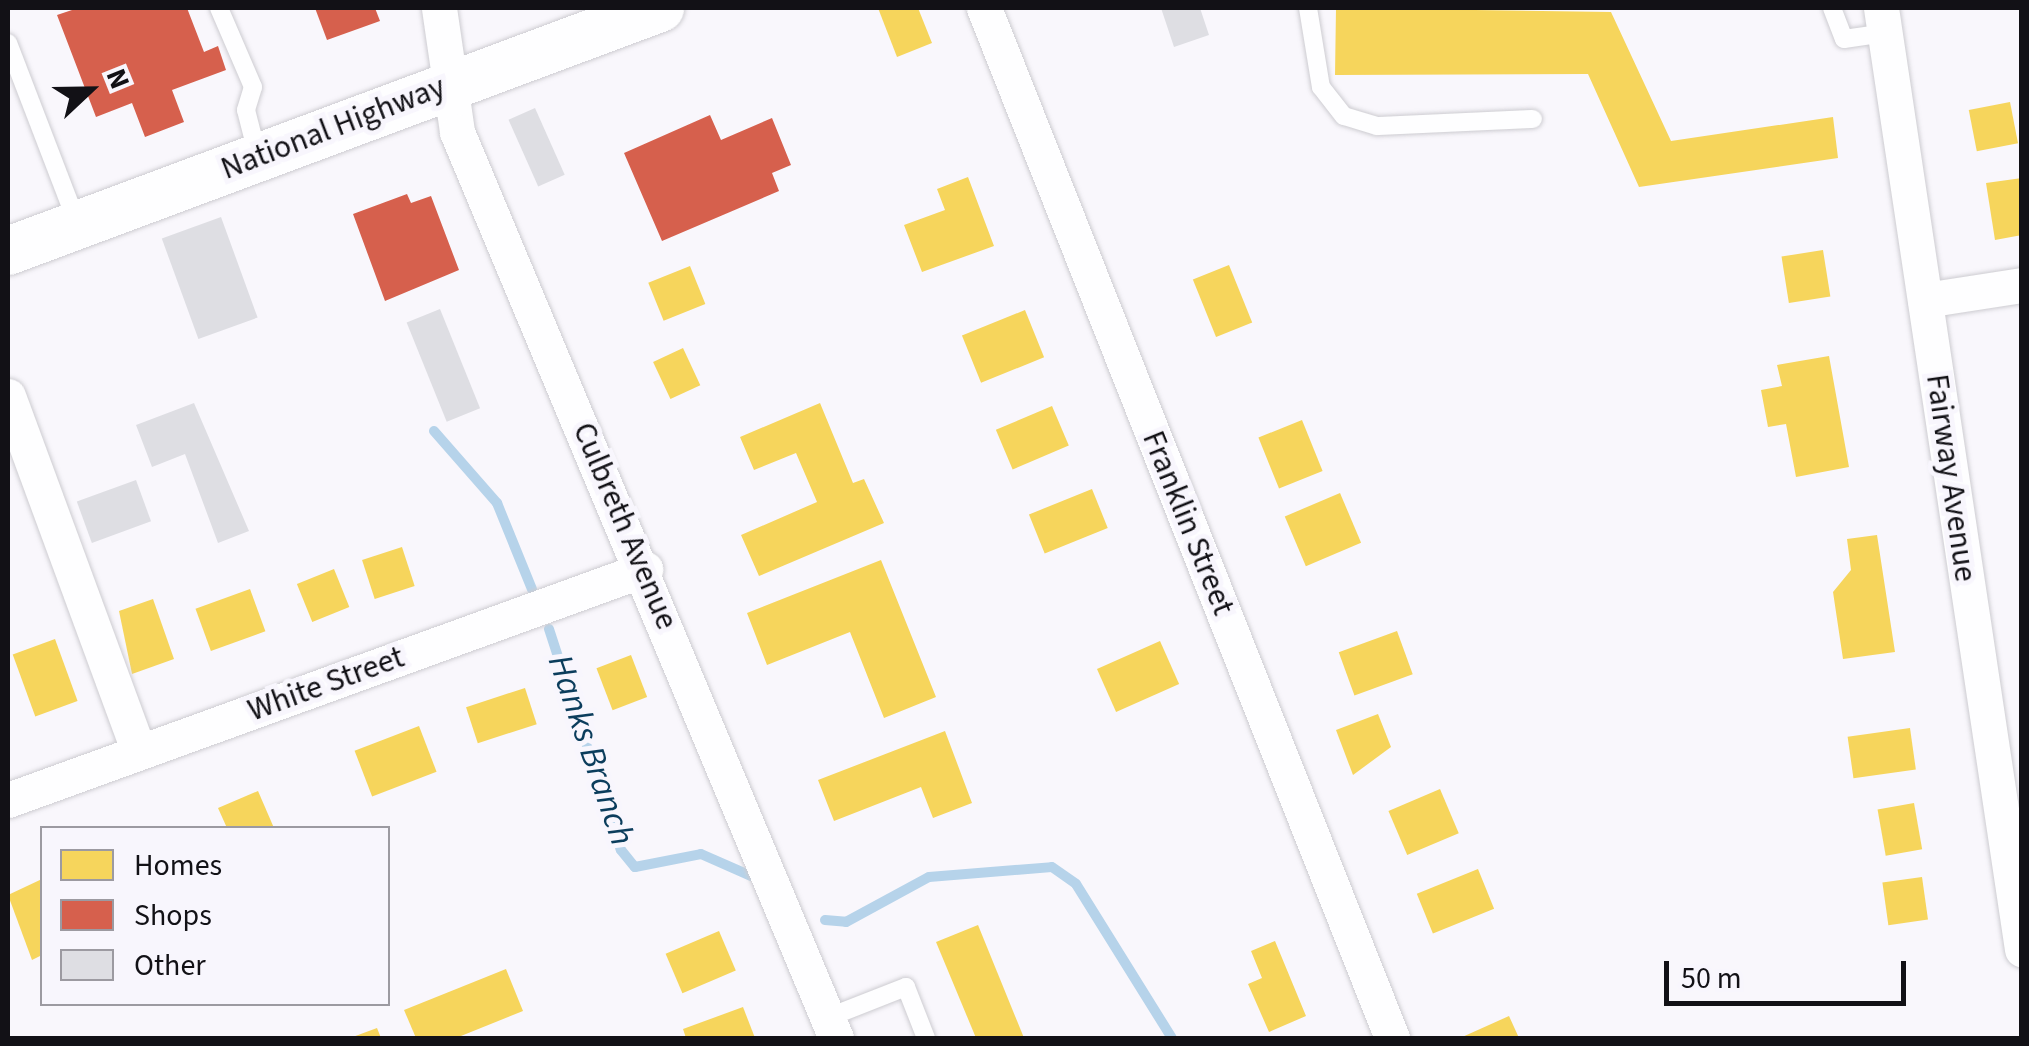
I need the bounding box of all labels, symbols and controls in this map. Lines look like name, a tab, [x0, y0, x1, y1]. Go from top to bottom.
north arrow	[40, 40, 140, 140]
text: N	[96, 63, 140, 95]
street label: National Highway	[216, 68, 450, 188]
street label: Fairway Avenue	[1917, 372, 1985, 584]
street label: Culbreth Avenue	[564, 417, 686, 635]
street label: Franklin Street	[1134, 425, 1242, 621]
street label: White Street	[243, 638, 409, 730]
water label: Hanks Branch	[539, 649, 643, 851]
legend	[40, 826, 390, 1006]
text: Homes	[134, 844, 222, 887]
text: Shops	[134, 894, 212, 937]
scale bar	[1669, 941, 1912, 1003]
text: Other	[134, 944, 206, 987]
text: 50 m	[1681, 957, 1742, 1000]

